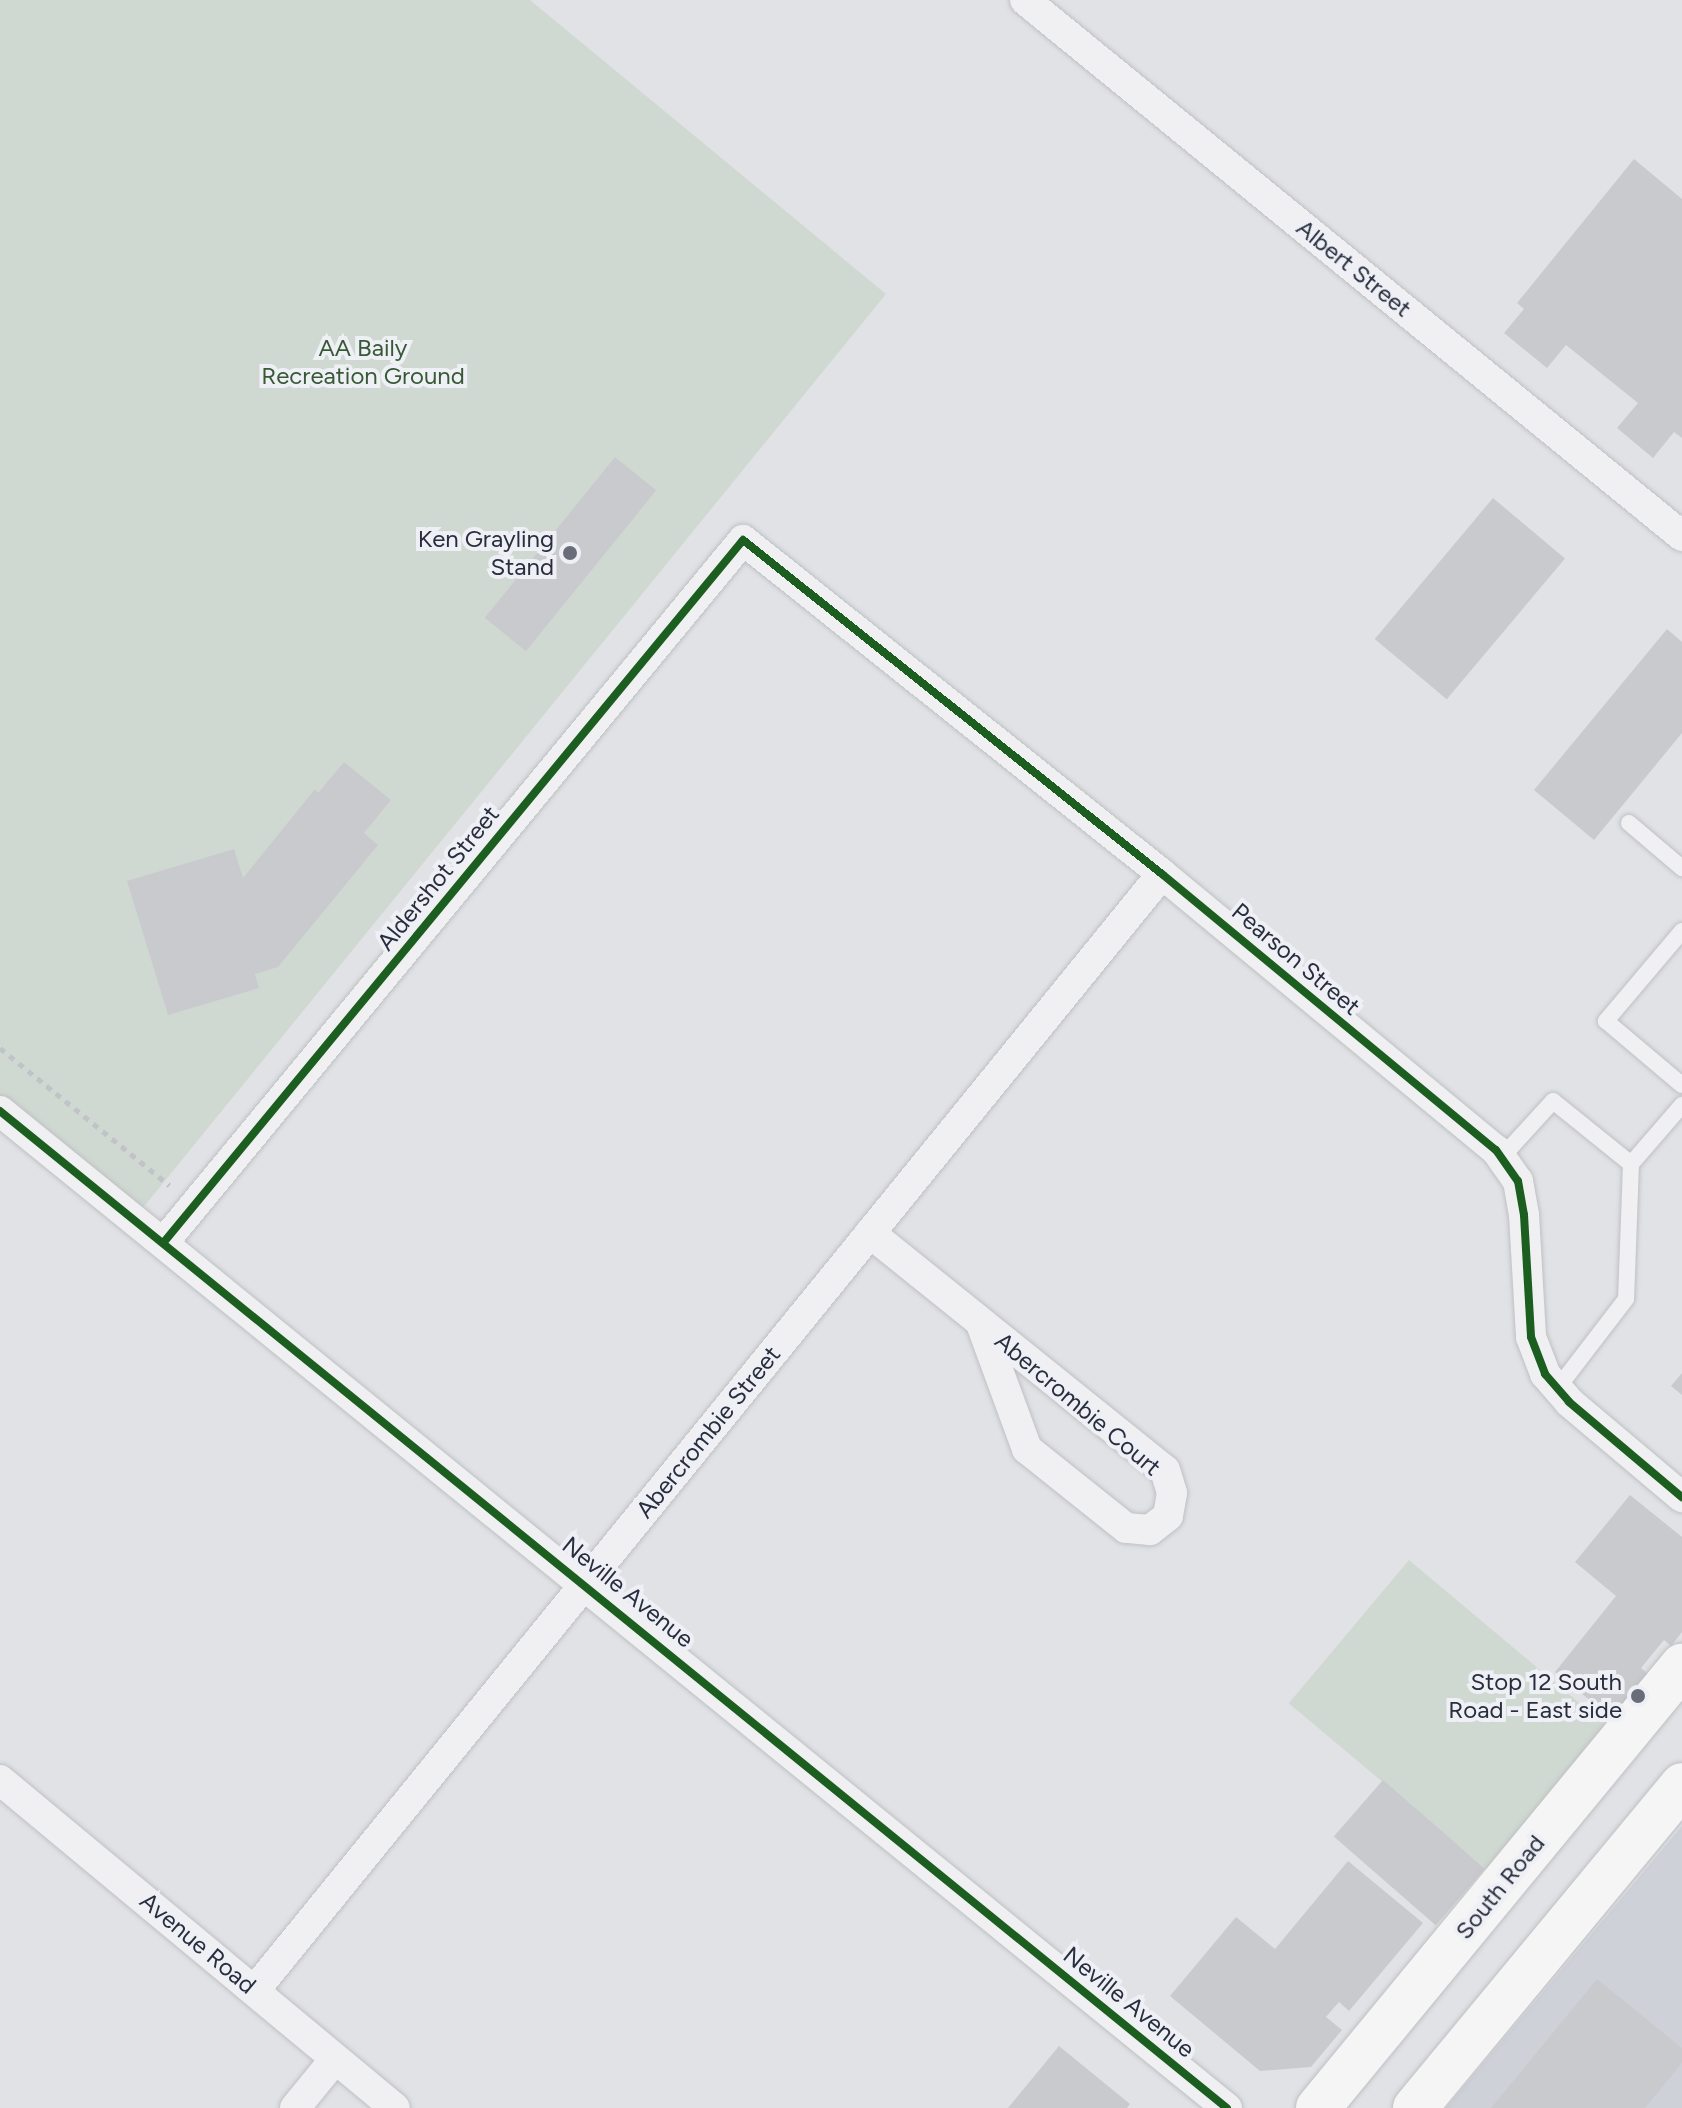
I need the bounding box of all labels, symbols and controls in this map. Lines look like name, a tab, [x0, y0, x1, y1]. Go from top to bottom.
street label: Albert Street	[1291, 213, 1417, 323]
park label: AA Baily Recreation Ground	[261, 334, 465, 390]
place label: Ken Grayling Stand	[418, 525, 554, 581]
marker: Ken Grayling Stand	[561, 544, 579, 562]
street label: Aldershot Street	[371, 800, 505, 956]
street label: Pearson Street	[1226, 897, 1366, 1021]
street label: Abercrombie Court	[989, 1326, 1167, 1482]
street label: Abercrombie Street	[630, 1340, 786, 1524]
street label: Neville Avenue	[557, 1530, 699, 1654]
place label: Stop 12 South Road - East side	[1448, 1668, 1622, 1724]
marker: Stop 12 South Road - East side	[1629, 1687, 1647, 1705]
street label: South Road	[1449, 1829, 1551, 1945]
street label: Avenue Road	[134, 1886, 262, 2000]
street label: Neville Avenue	[1058, 1940, 1200, 2064]

